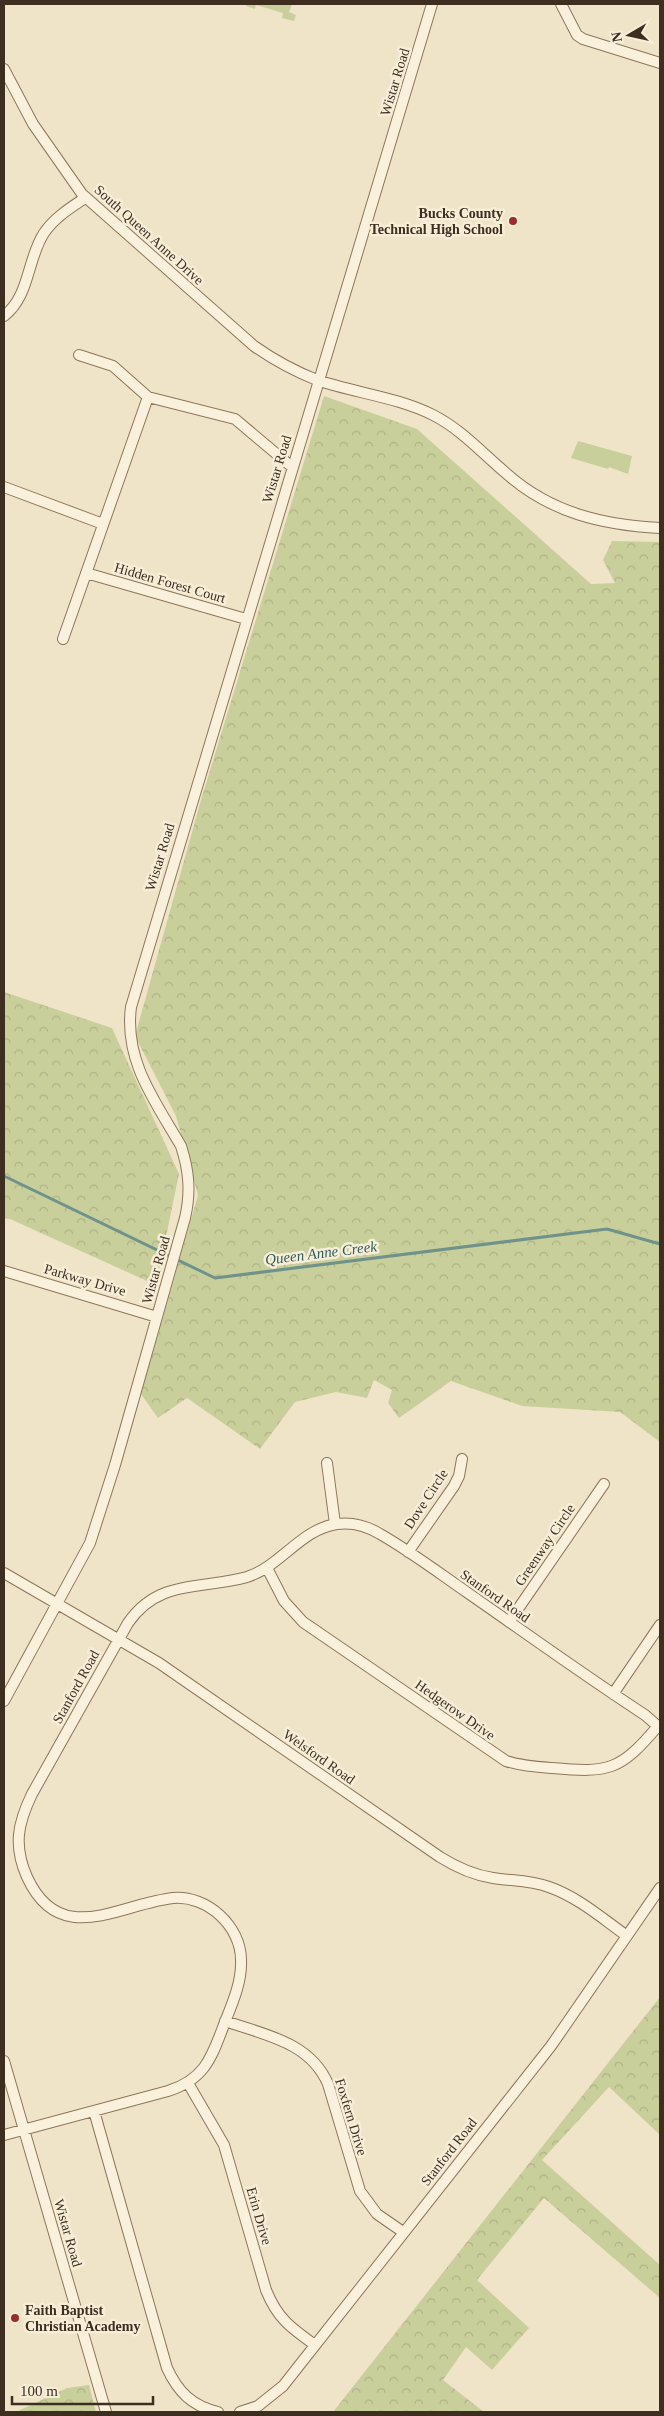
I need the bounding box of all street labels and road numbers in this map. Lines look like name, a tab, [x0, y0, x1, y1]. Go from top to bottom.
street label: Wistar Road	[378, 46, 412, 118]
street label: South Queen Anne Drive	[92, 182, 206, 288]
street label: Wistar Road	[260, 433, 294, 505]
street label: Hidden Forest Court	[113, 560, 227, 606]
street label: Wistar Road	[143, 821, 177, 893]
street label: Wistar Road	[139, 1234, 173, 1306]
street label: Parkway Drive	[42, 1261, 128, 1299]
street label: Dove Circle	[401, 1466, 451, 1532]
street label: Greenway Circle	[512, 1501, 578, 1589]
street label: Stanford Road	[457, 1567, 533, 1625]
street label: Stanford Road	[50, 1648, 102, 1726]
street label: Hedgerow Drive	[412, 1677, 498, 1743]
street label: Welsford Road	[280, 1727, 358, 1787]
street label: Foxfern Drive	[332, 2077, 370, 2157]
street label: Stanford Road	[418, 2115, 480, 2189]
street label: Erin Drive	[244, 2185, 274, 2247]
street label: Wistar Road	[51, 2197, 85, 2269]

